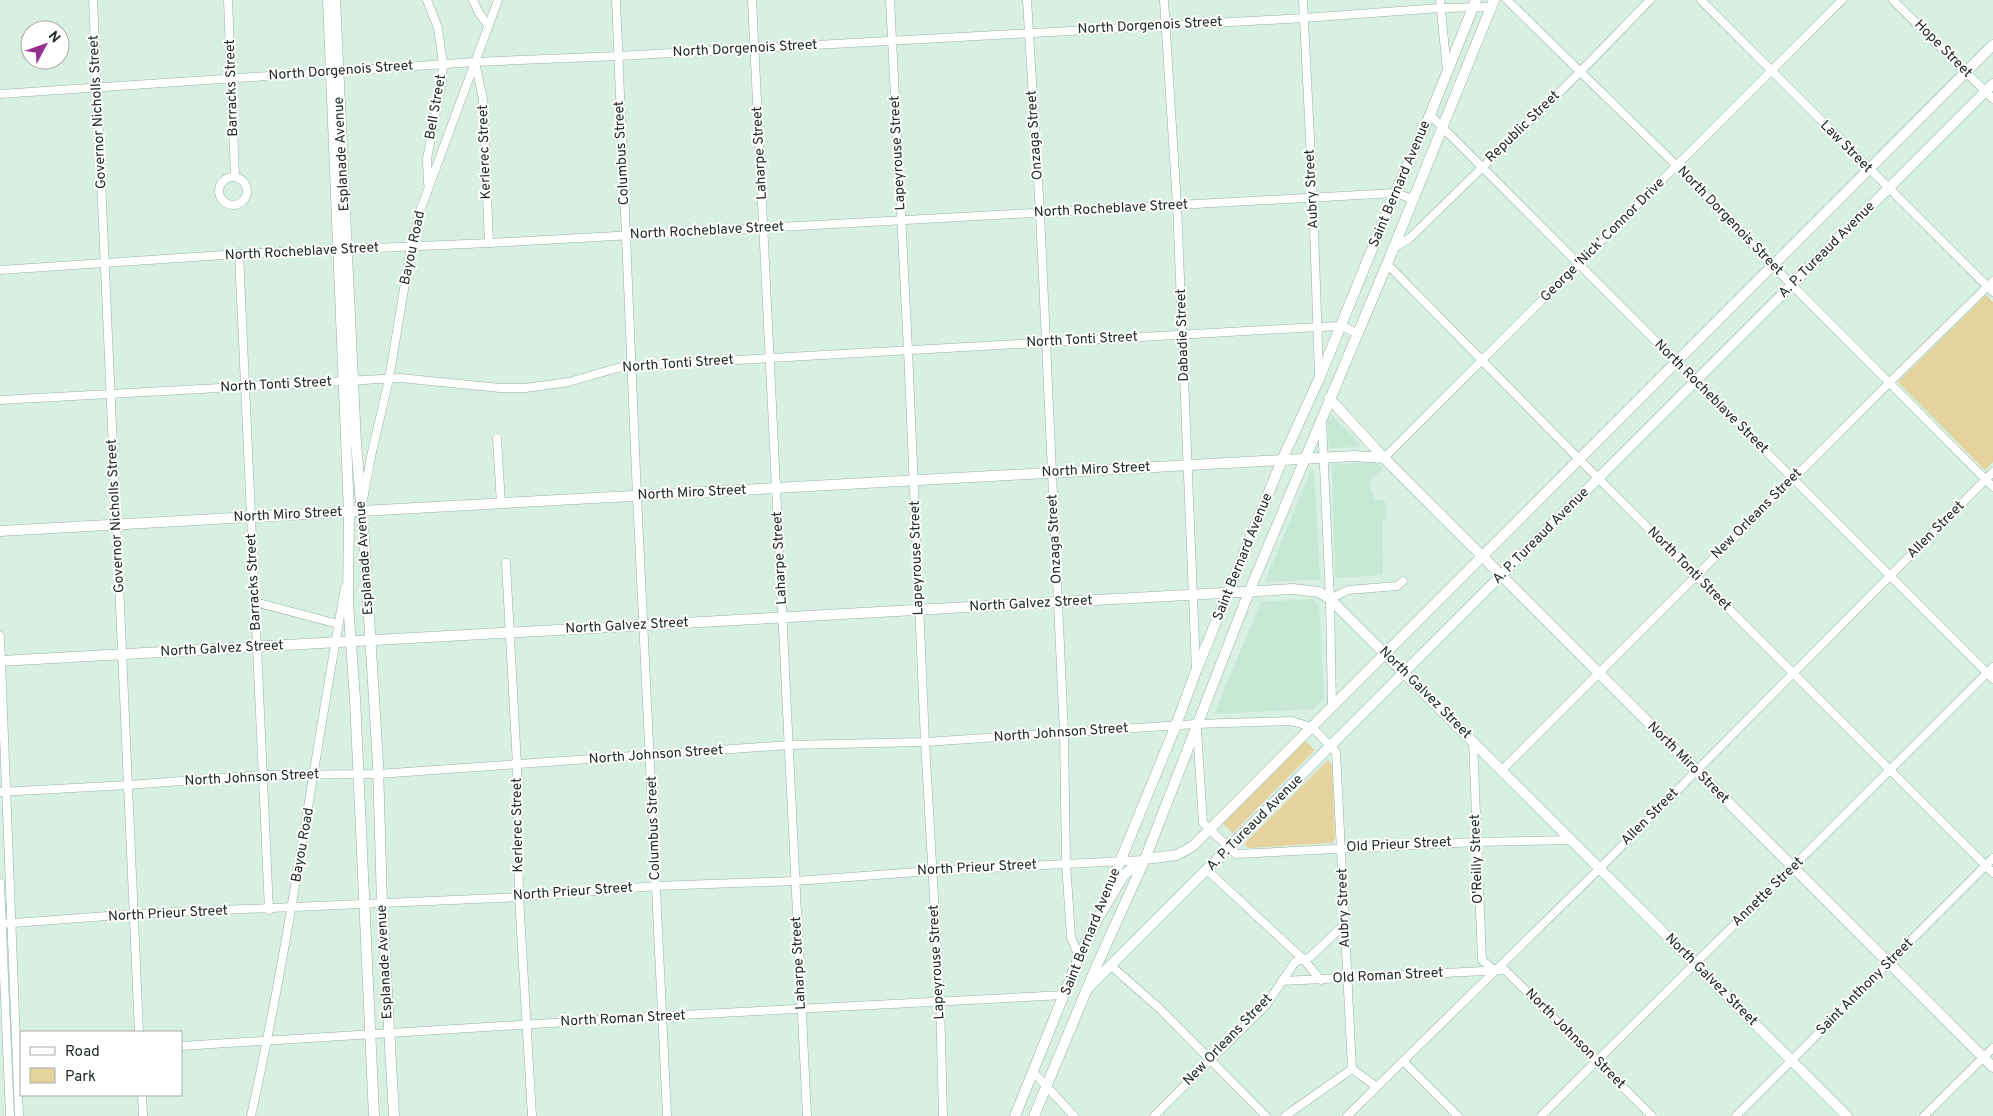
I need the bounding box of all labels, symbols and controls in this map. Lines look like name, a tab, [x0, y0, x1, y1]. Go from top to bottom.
street label: North Dorgenois Street	[1077, 14, 1223, 38]
street label: Hope Street	[1910, 16, 1976, 82]
north arrow	[20, 20, 70, 70]
text: N	[44, 28, 63, 47]
street label: Governor Nicholls Street	[85, 35, 111, 189]
street label: North Dorgenois Street	[672, 37, 818, 61]
street label: Barracks Street	[222, 39, 242, 137]
street label: North Dorgenois Street	[268, 57, 414, 85]
street label: Bell Street	[422, 73, 450, 141]
street label: Republic Street	[1482, 87, 1564, 167]
street label: Onzaga Street	[1023, 90, 1047, 180]
street label: Lapeyrouse Street	[887, 95, 909, 211]
street label: Esplanade Avenue	[331, 96, 353, 212]
street label: Columbus Street	[611, 100, 633, 206]
street label: Kerlerec Street	[475, 104, 495, 200]
street label: Laharpe Street	[749, 106, 771, 200]
street label: Law Street	[1816, 117, 1876, 177]
street label: Saint Bernard Avenue	[1366, 118, 1434, 250]
street label: Aubry Street	[1301, 149, 1323, 229]
street label: North Dorgenois Street	[1673, 163, 1787, 279]
street label: George 'Nick' Connor Drive	[1537, 174, 1669, 306]
street label: North Rocheblave Street	[1033, 196, 1189, 222]
street label: A. P. Tureaud Avenue	[1775, 198, 1879, 302]
street label: Bayou Road	[397, 209, 429, 287]
street label: North Rocheblave Street	[629, 218, 785, 244]
street label: North Rocheblave Street	[224, 239, 380, 265]
street label: Dabadie Street	[1173, 288, 1193, 382]
street label: North Tonti Street	[1026, 329, 1138, 351]
street label: North Rocheblave Street	[1650, 336, 1772, 458]
street label: North Tonti Street	[622, 352, 734, 376]
street label: North Tonti Street	[220, 374, 332, 396]
street label: Governor Nicholls Street	[103, 439, 129, 593]
street label: North Miro Street	[1041, 459, 1151, 481]
street label: New Orleans Street	[1708, 465, 1806, 563]
street label: North Miro Street	[637, 482, 747, 504]
street label: A. P. Tureaud Avenue	[1489, 484, 1593, 588]
street label: Saint Bernard Avenue	[1210, 491, 1276, 623]
street label: Onzaga Street	[1044, 494, 1066, 584]
street label: Allen Street	[1904, 498, 1968, 562]
street label: Esplanade Avenue	[353, 500, 377, 616]
street label: Lapeyrouse Street	[907, 500, 927, 616]
street label: North Miro Street	[233, 504, 343, 526]
street label: Laharpe Street	[769, 511, 791, 605]
street label: North Tonti Street	[1644, 524, 1734, 614]
street label: Barracks Street	[243, 533, 265, 631]
street label: North Galvez Street	[969, 592, 1093, 616]
street label: North Galvez Street	[565, 614, 689, 638]
street label: North Galvez Street	[160, 637, 284, 661]
street label: North Galvez Street	[1375, 643, 1475, 743]
street label: North Miro Street	[1643, 718, 1733, 808]
street label: North Johnson Street	[993, 720, 1129, 746]
street label: North Johnson Street	[588, 742, 724, 768]
street label: North Johnson Street	[184, 766, 320, 790]
street label: A. P. Tureaud Avenue	[1203, 771, 1307, 875]
street label: Columbus Street	[644, 775, 664, 881]
street label: Kerlerec Street	[509, 777, 527, 873]
street label: Allen Street	[1618, 785, 1682, 849]
street label: Bayou Road	[288, 806, 318, 884]
street label: O'Reilly Street	[1467, 814, 1487, 904]
street label: Old Prieur Street	[1346, 834, 1452, 856]
street label: Annette Street	[1729, 854, 1807, 930]
street label: North Prieur Street	[917, 856, 1037, 880]
street label: Saint Bernard Avenue	[1058, 866, 1124, 998]
street label: Aubry Street	[1334, 868, 1354, 948]
street label: North Prieur Street	[513, 879, 633, 905]
street label: North Prieur Street	[108, 902, 228, 926]
street label: Esplanade Avenue	[374, 904, 396, 1020]
street label: Lapeyrouse Street	[926, 904, 948, 1020]
street label: Laharpe Street	[788, 916, 810, 1010]
street label: North Galvez Street	[1661, 930, 1761, 1030]
street label: Saint Anthony Street	[1813, 935, 1917, 1039]
street label: Old Roman Street	[1332, 965, 1444, 987]
street label: North Johnson Street	[1521, 985, 1629, 1093]
street label: New Orleans Street	[1180, 990, 1276, 1090]
street label: North Roman Street	[560, 1007, 686, 1031]
legend	[20, 1031, 182, 1096]
text: Road	[65, 1043, 100, 1062]
text: Park	[65, 1068, 96, 1087]

